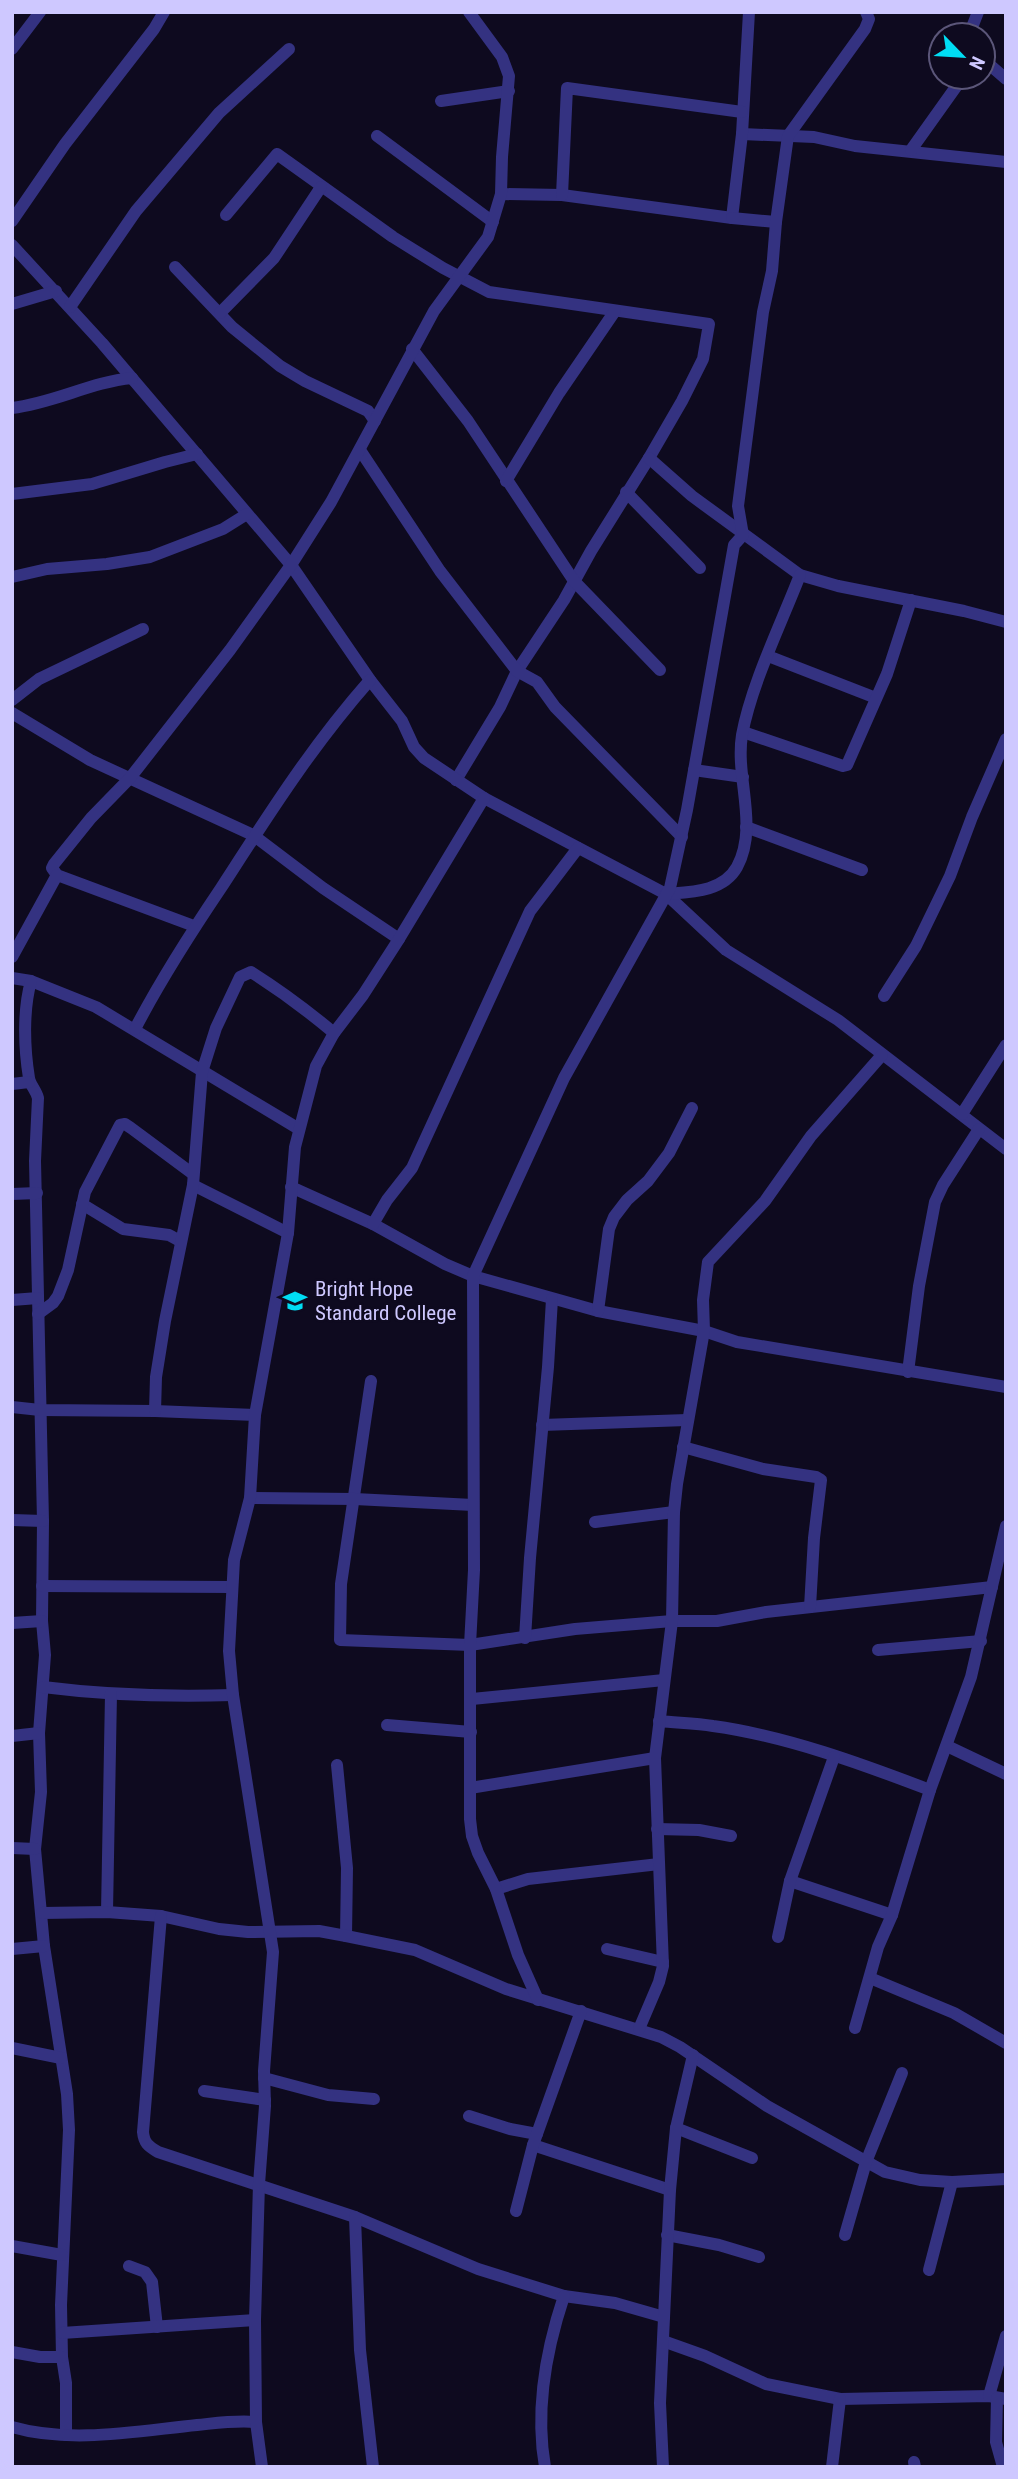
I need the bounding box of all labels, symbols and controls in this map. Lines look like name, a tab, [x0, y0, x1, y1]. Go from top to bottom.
north arrow	[927, 21, 997, 91]
text: N	[964, 53, 990, 73]
place label: Bright Hope Standard College	[315, 1277, 457, 1325]
school or university icon: Bright Hope Standard College	[281, 1287, 309, 1315]

